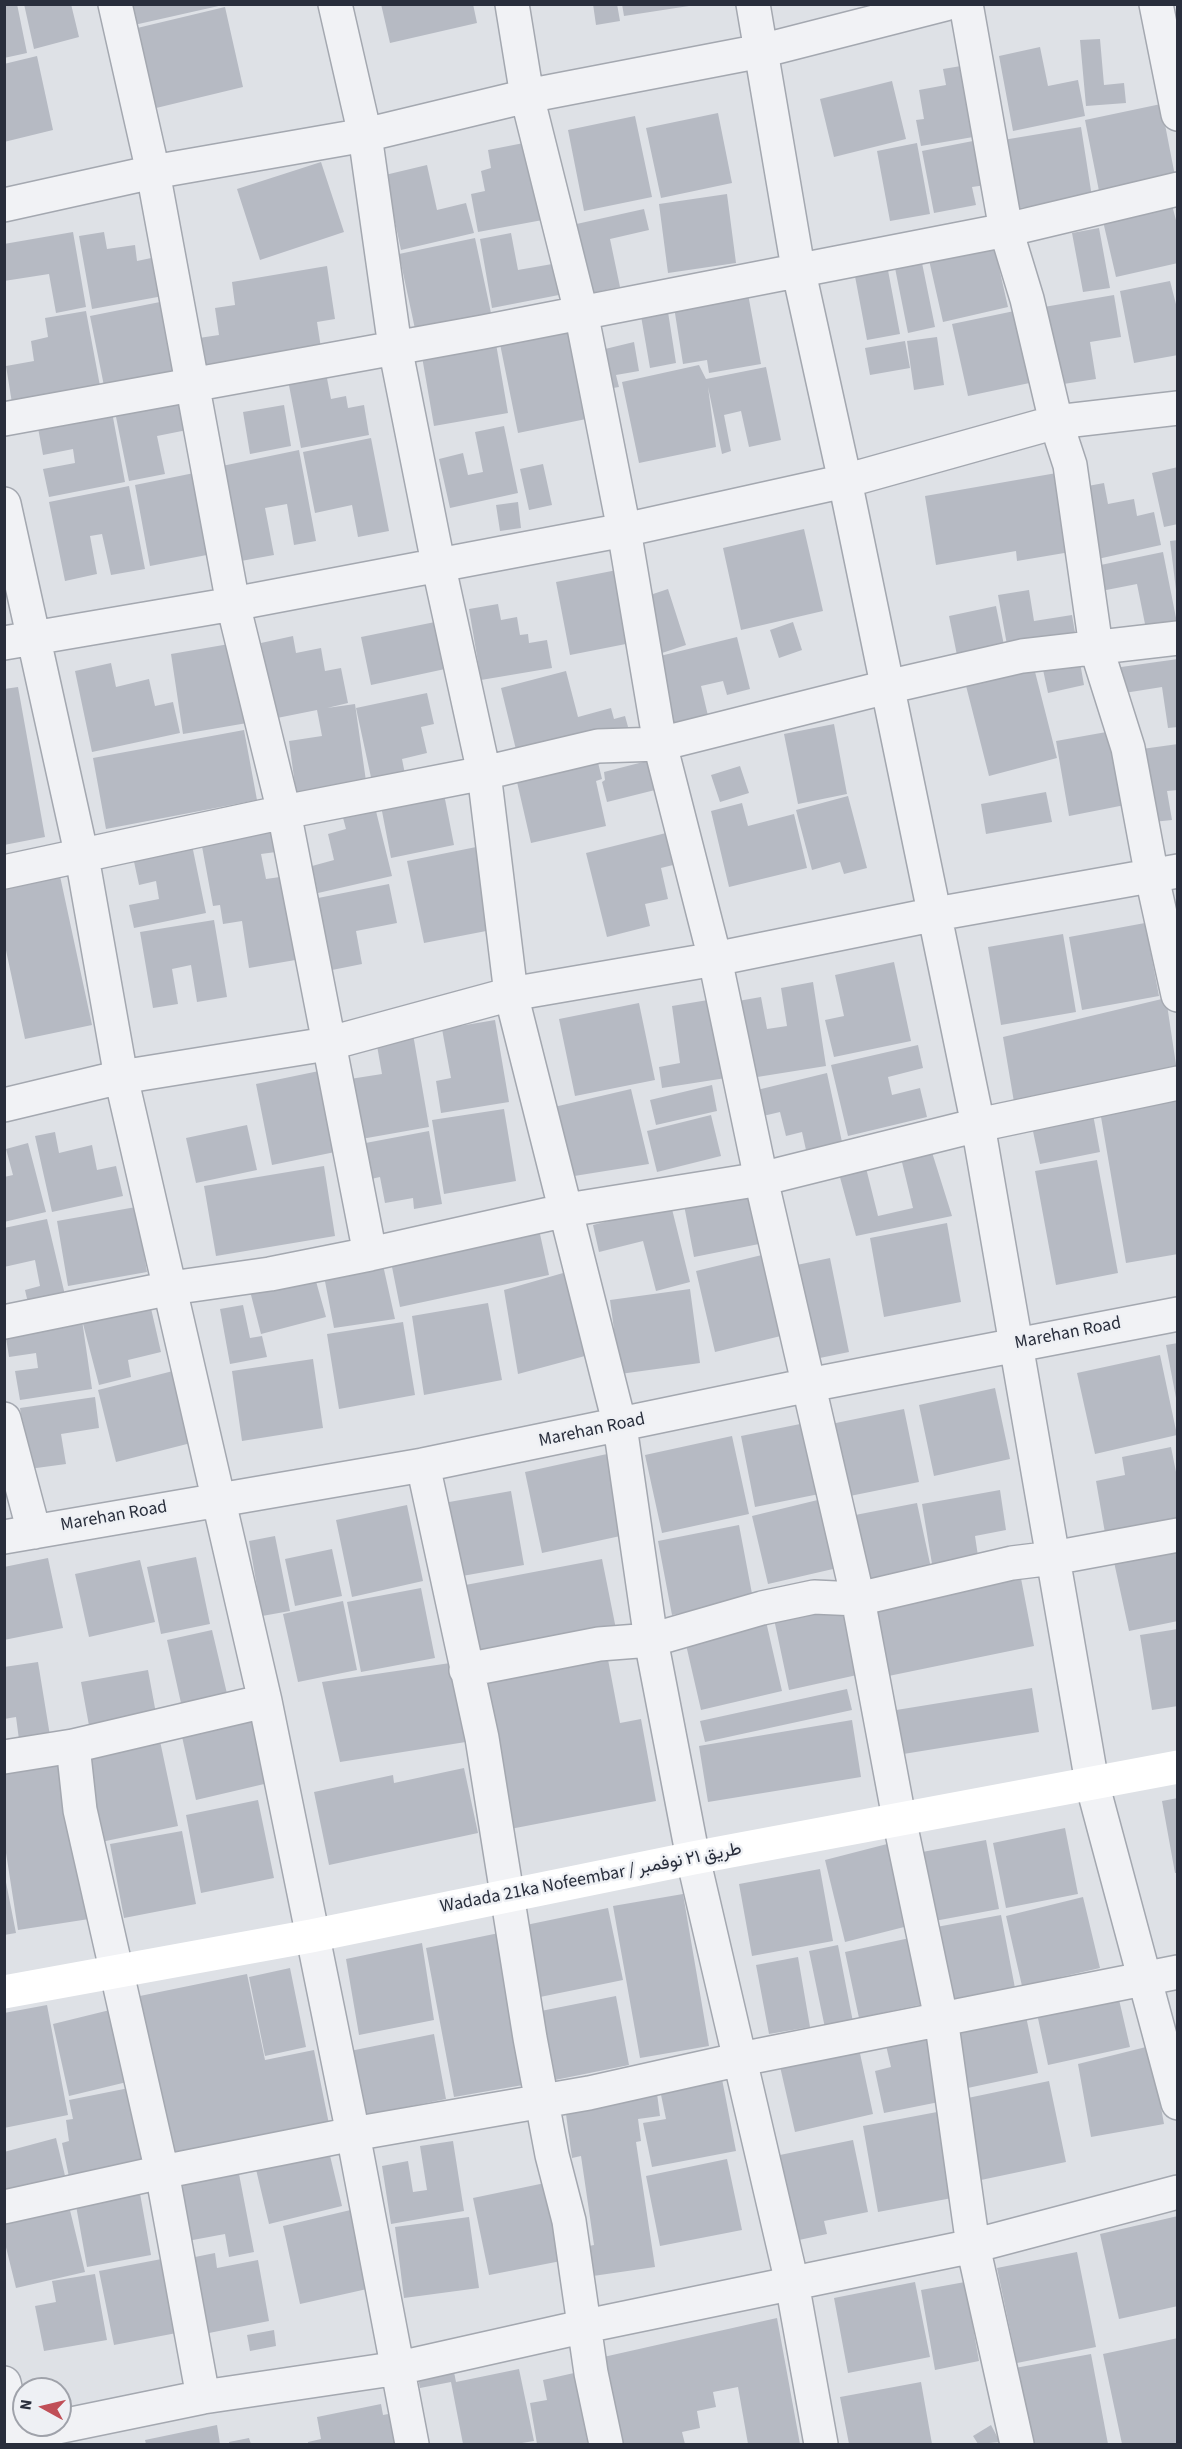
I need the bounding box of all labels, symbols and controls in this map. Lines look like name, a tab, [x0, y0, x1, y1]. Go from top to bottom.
street label: Marehan Road	[1013, 1313, 1123, 1355]
street label: Marehan Road	[537, 1409, 647, 1453]
street label: Marehan Road	[59, 1497, 169, 1537]
street label: Wadada 21ka Nofeembar / طريق ٢١ نوفمبر	[438, 1839, 744, 1919]
north arrow	[12, 2377, 72, 2437]
text: N	[15, 2398, 38, 2412]

